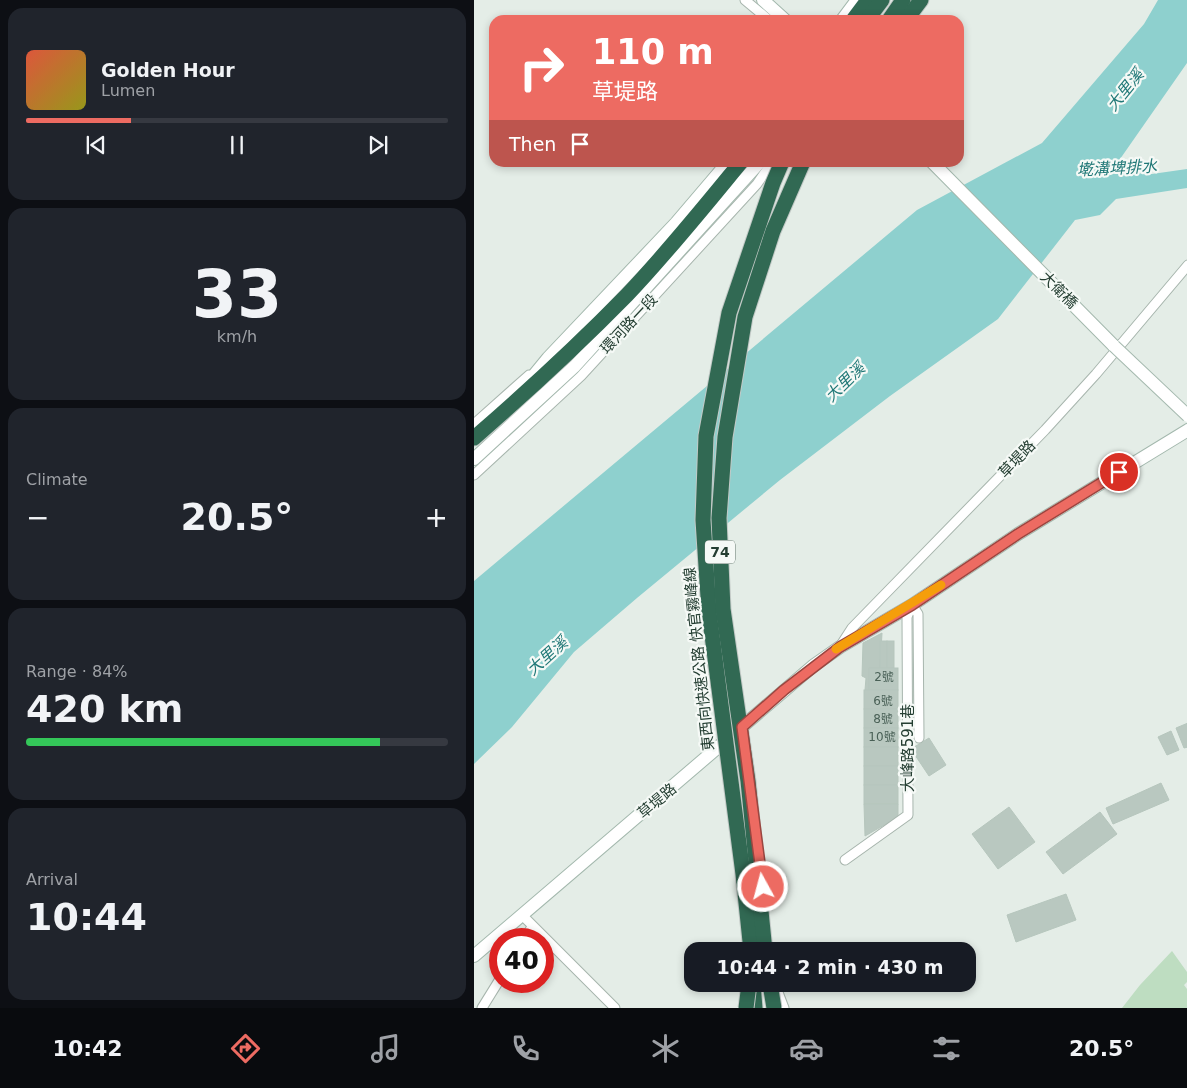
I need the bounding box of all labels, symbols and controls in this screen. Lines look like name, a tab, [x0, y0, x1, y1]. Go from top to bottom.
text: 110 m	[592, 32, 714, 72]
icon: right	[509, 35, 574, 100]
text: Golden Hour	[101, 59, 235, 81]
water label: 大里溪	[1103, 64, 1149, 115]
text: 草堤路	[592, 79, 658, 104]
text: Lumen	[101, 81, 155, 100]
icon: arrive	[566, 130, 594, 158]
icon: previous	[82, 131, 110, 159]
icon: pause	[223, 131, 251, 159]
icon: next	[364, 131, 392, 159]
text: Then	[509, 133, 556, 155]
water label: 墘溝埤排水	[1077, 156, 1158, 180]
text: 33	[192, 257, 282, 332]
street label: 大衛橋	[1037, 268, 1081, 312]
street label: 環河路一段	[597, 290, 661, 358]
text: km/h	[217, 327, 257, 346]
water label: 大里溪	[821, 357, 870, 406]
street label: 草堤路	[995, 437, 1039, 481]
pin	[1098, 451, 1140, 493]
icon: arrive	[1105, 458, 1133, 486]
text: Climate	[26, 470, 88, 489]
text: 20.5°	[181, 495, 293, 539]
text: −	[26, 501, 49, 534]
text: +	[425, 501, 448, 534]
road number: 74	[705, 540, 735, 564]
street label: 東西向快速公路 快官霧峰線	[680, 566, 718, 752]
water label: 大里溪	[523, 632, 573, 679]
text: Range · 84%	[26, 662, 128, 681]
house number: 2號	[874, 670, 894, 684]
text: 420 km	[26, 687, 183, 731]
house number: 6號	[873, 694, 893, 708]
street label: 大峰路591巷	[899, 704, 917, 792]
house number: 8號	[873, 712, 893, 726]
house number: 10號	[868, 730, 896, 744]
street label: 草堤路	[634, 780, 680, 822]
position arrow	[736, 860, 788, 912]
text: Arrival	[26, 870, 78, 889]
text: 10:44	[26, 895, 147, 939]
speed limit sign: 40	[489, 928, 554, 993]
text: 10:44 · 2 min · 430 m	[716, 956, 944, 978]
icon: directions	[228, 1031, 263, 1066]
icon: music	[368, 1031, 403, 1066]
icon: phone	[508, 1031, 543, 1066]
icon: climate	[648, 1031, 683, 1066]
icon: car	[789, 1031, 824, 1066]
icon: filters	[929, 1031, 964, 1066]
text: 10:42	[53, 1036, 123, 1061]
text: 20.5°	[1069, 1036, 1134, 1061]

